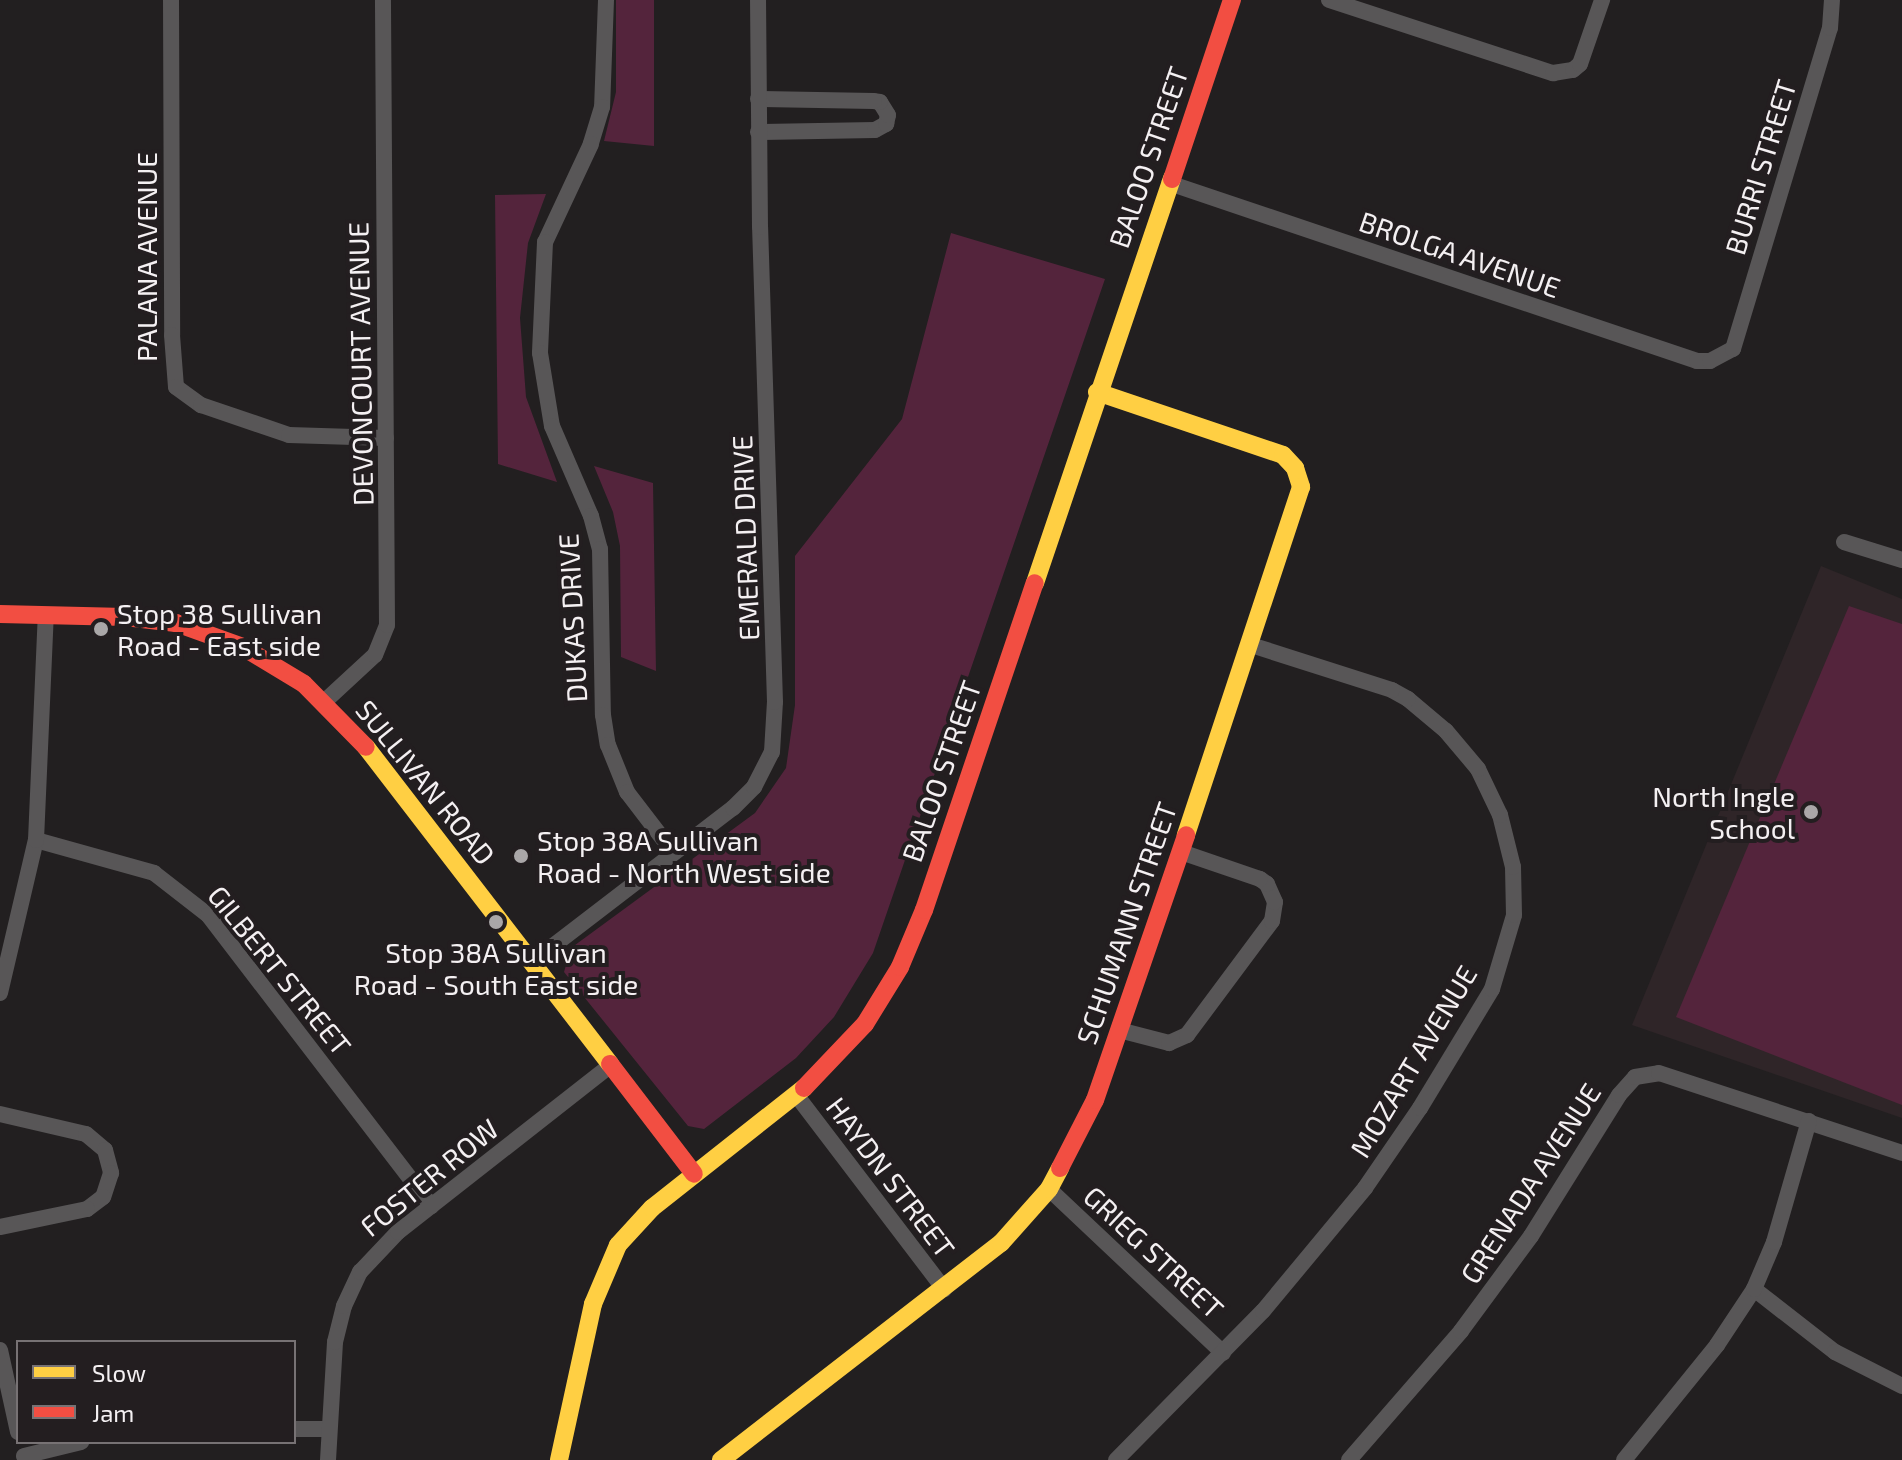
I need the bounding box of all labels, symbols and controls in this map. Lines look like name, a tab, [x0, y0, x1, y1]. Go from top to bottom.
street label: BALOO STREET	[1101, 62, 1195, 252]
street label: BURRI STREET	[1717, 75, 1803, 259]
street label: PALANA AVENUE	[129, 151, 163, 363]
street label: BROLGA AVENUE	[1354, 204, 1566, 304]
street label: DEVONCOURT AVENUE	[341, 221, 379, 507]
street label: EMERALD DRIVE	[725, 435, 765, 641]
street label: DUKAS DRIVE	[551, 533, 593, 703]
place label: Stop 38 Sullivan Road - East side	[117, 596, 322, 662]
marker: Stop 38 Sullivan Road - East side	[92, 620, 110, 638]
street label: BALOO STREET	[894, 676, 988, 866]
street label: SULLIVAN ROAD	[349, 693, 503, 871]
place label: North Ingle School	[1652, 779, 1795, 845]
street label: SCHUMANN STREET	[1069, 798, 1183, 1048]
marker: North Ingle School	[1802, 803, 1820, 821]
place label: Stop 38A Sullivan Road - North West side	[537, 823, 831, 889]
marker: Stop 38A Sullivan Road - North West side	[512, 847, 530, 865]
street label: GILBERT STREET	[201, 878, 359, 1062]
marker: Stop 38A Sullivan Road - South East side	[487, 913, 505, 931]
place label: Stop 38A Sullivan Road - South East side	[354, 935, 638, 1001]
street label: MOZART AVENUE	[1342, 958, 1484, 1164]
street label: GRENADA AVENUE	[1452, 1076, 1608, 1290]
street label: HAYDN STREET	[820, 1090, 962, 1264]
street label: FOSTER ROW	[353, 1111, 505, 1243]
street label: GRIEG STREET	[1077, 1179, 1231, 1325]
legend	[16, 1340, 296, 1444]
text: Slow	[92, 1358, 146, 1387]
text: Jam	[92, 1398, 134, 1427]

